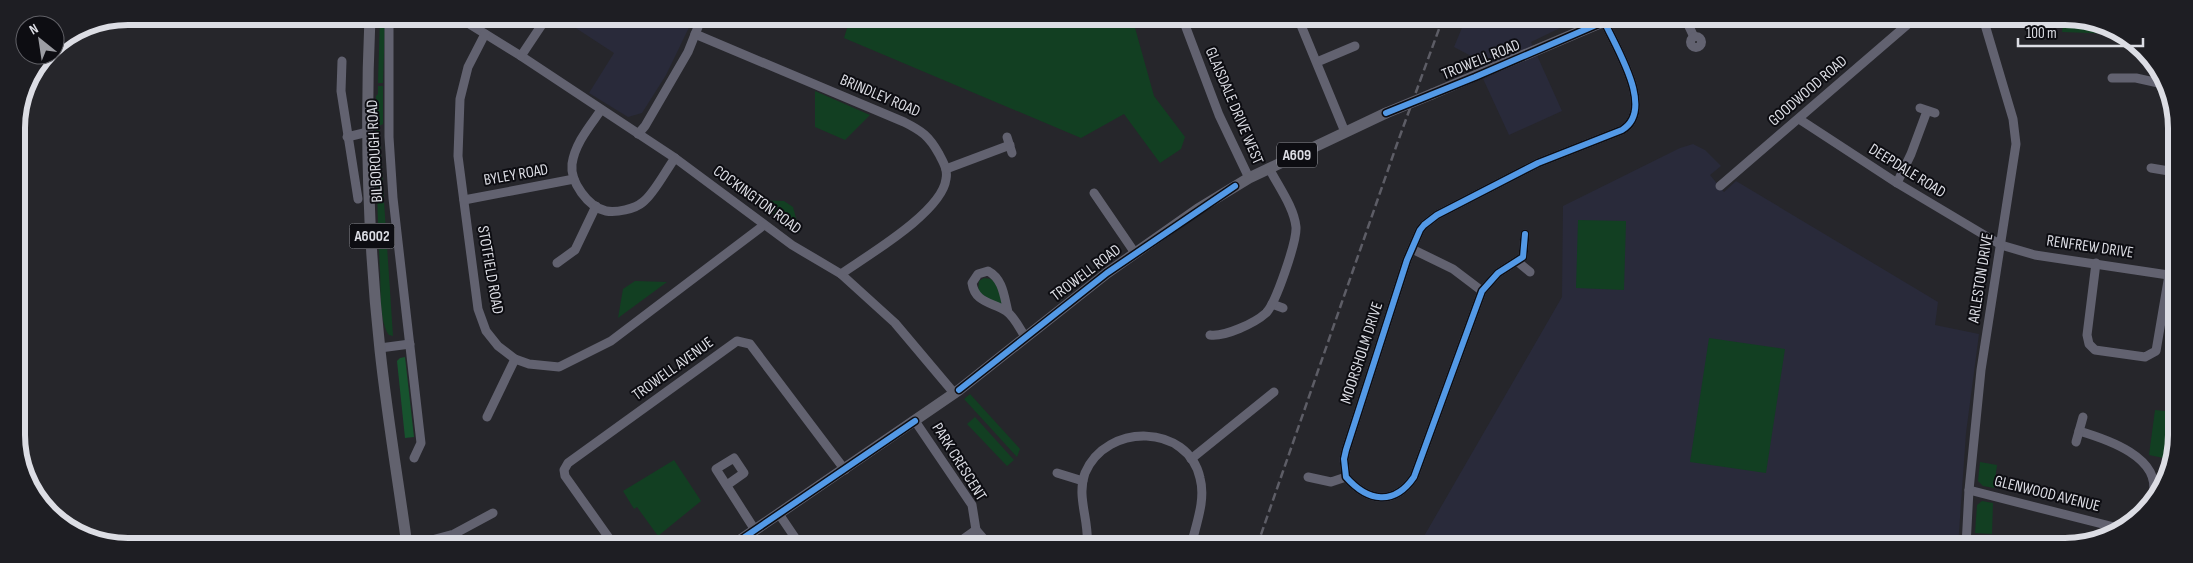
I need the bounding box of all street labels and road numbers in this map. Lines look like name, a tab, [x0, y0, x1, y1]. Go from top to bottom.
street label: TROWELL ROAD	[1439, 36, 1523, 84]
street label: GLAISDALE DRIVE WEST	[1201, 44, 1267, 168]
street label: GOODWOOD ROAD	[1765, 52, 1851, 130]
street label: BRINDLEY ROAD	[837, 71, 923, 121]
street label: BILBOROUGH ROAD	[363, 99, 387, 203]
street label: DEEPDALE ROAD	[1865, 140, 1949, 202]
road number: A609	[1277, 142, 1317, 168]
street label: BYLEY ROAD	[482, 160, 550, 190]
street label: COCKINGTON ROAD	[709, 162, 805, 238]
road number: A6002	[350, 224, 394, 248]
street label: STOTFIELD ROAD	[473, 224, 507, 316]
street label: RENFREW DRIVE	[2045, 231, 2135, 263]
street label: ARLESTON DRIVE	[1964, 232, 1997, 325]
street label: TROWELL ROAD	[1047, 240, 1125, 305]
street label: MOORSHOLM DRIVE	[1337, 300, 1387, 406]
street label: TROWELL AVENUE	[629, 333, 717, 405]
street label: PARK CRESCENT	[928, 420, 991, 505]
street label: GLENWOOD AVENUE	[1992, 472, 2102, 516]

